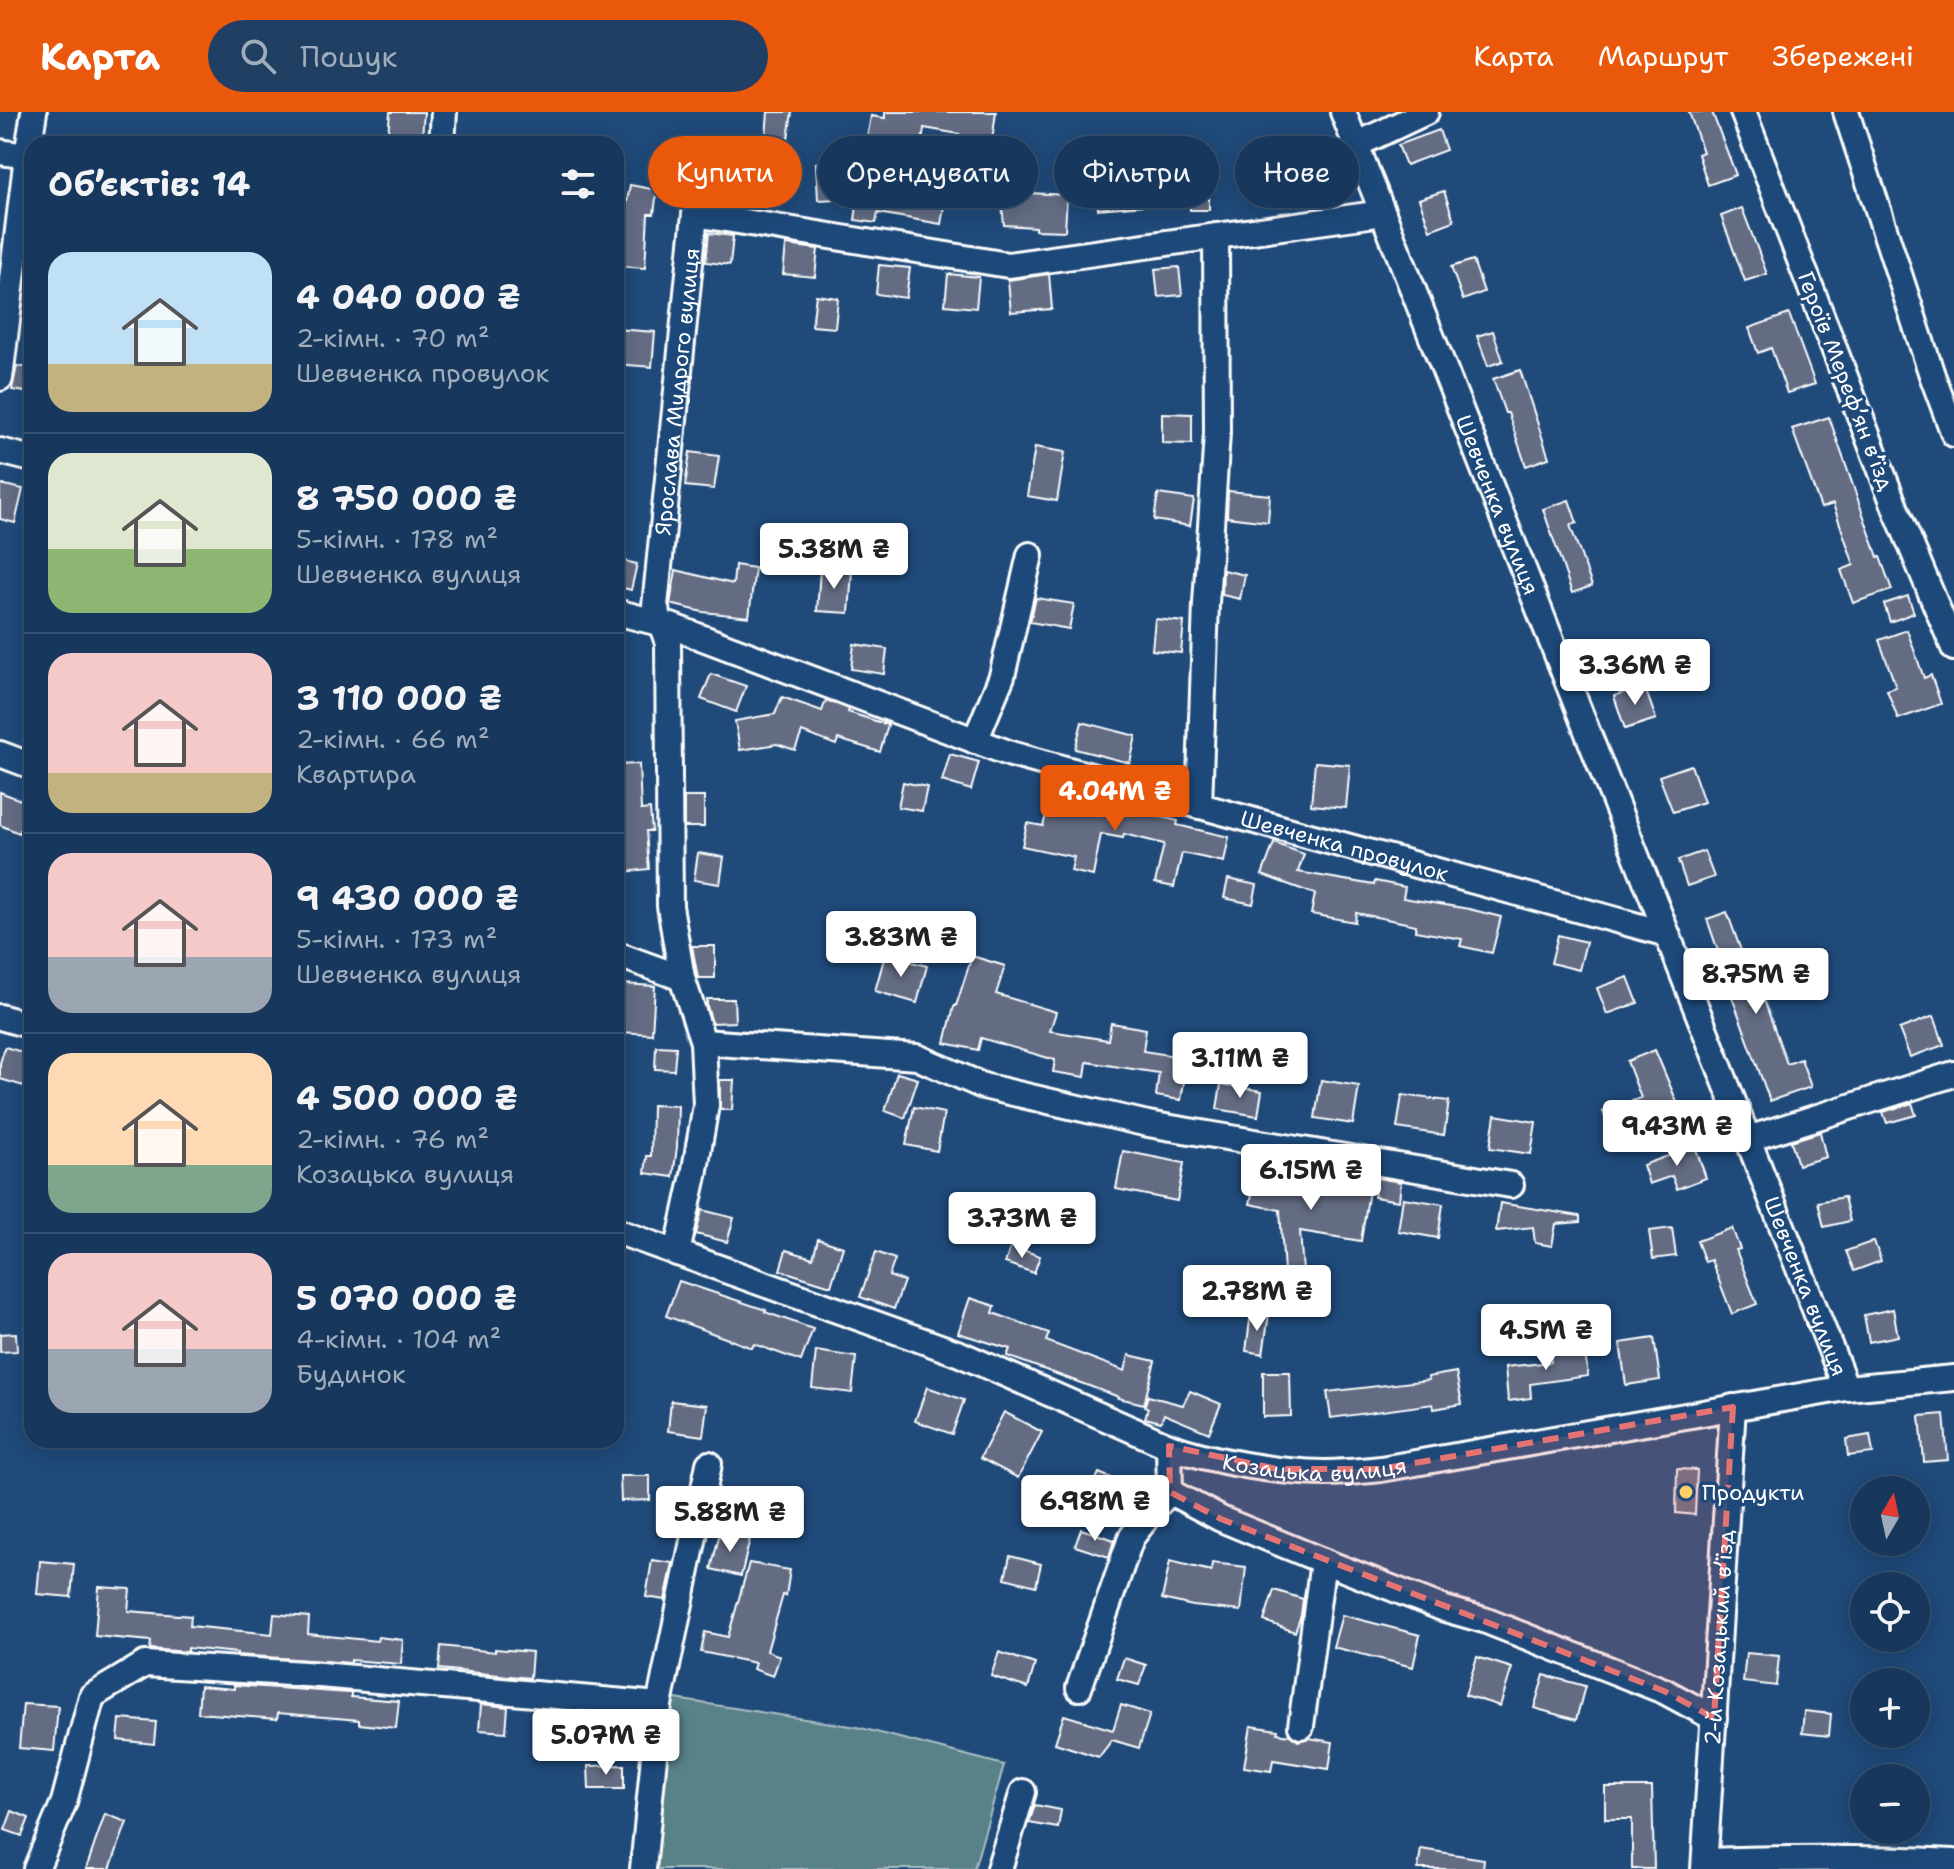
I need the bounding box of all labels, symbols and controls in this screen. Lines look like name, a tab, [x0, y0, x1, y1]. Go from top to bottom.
search box	[208, 20, 768, 92]
text: Карта	[40, 31, 160, 82]
icon: search	[236, 34, 280, 78]
text: Пошук	[300, 36, 398, 77]
text: Карта	[1474, 37, 1554, 75]
text: Маршрут	[1598, 37, 1728, 75]
text: Збережені	[1772, 37, 1914, 75]
chip: Купити	[648, 136, 802, 208]
chip: Орендувати	[818, 136, 1038, 208]
chip: Фільтри	[1054, 136, 1219, 208]
chip: Нове	[1235, 136, 1359, 208]
text: Об’єктів: 14	[48, 161, 250, 207]
icon: filters	[556, 162, 600, 206]
street label: Ярослава Мудрого вулиця	[648, 247, 706, 537]
street label: Героїв Мерефʼян вʼїзд	[1791, 267, 1901, 495]
text: 4 040 000 ₴	[296, 274, 521, 320]
icon: home	[112, 284, 208, 380]
text: 2-кімн. · 70 m²	[296, 320, 490, 355]
text: Шевченка провулок	[296, 355, 549, 390]
street label: Шевченка вулиця	[1449, 410, 1546, 599]
text: 8 750 000 ₴	[296, 475, 517, 521]
icon: home	[112, 485, 208, 581]
text: 5-кімн. · 178 m²	[296, 521, 498, 556]
pin: 5.38M ₴	[760, 523, 908, 591]
text: 5.38M ₴	[778, 531, 890, 566]
text: Шевченка вулиця	[296, 556, 522, 591]
pin: 3.36M ₴	[1561, 639, 1709, 707]
text: 3.36M ₴	[1578, 647, 1692, 682]
text: 3 110 000 ₴	[296, 675, 502, 721]
icon: home	[112, 685, 208, 781]
text: 2-кімн. · 66 m²	[296, 721, 490, 756]
text: Квартира	[296, 756, 416, 791]
pin: 4.04M ₴	[1041, 765, 1189, 833]
text: 4.04M ₴	[1058, 773, 1172, 808]
street label: Шевченка провулок	[1237, 803, 1452, 888]
text: 9 430 000 ₴	[296, 875, 519, 921]
icon: home	[112, 885, 208, 981]
pin: 3.83M ₴	[827, 911, 975, 979]
text: 3.83M ₴	[844, 919, 958, 954]
text: 5-кімн. · 173 m²	[296, 921, 498, 956]
pin: 8.75M ₴	[1682, 948, 1830, 1016]
text: Шевченка вулиця	[296, 956, 522, 991]
text: 8.75M ₴	[1701, 956, 1811, 991]
pin: 3.11M ₴	[1166, 1032, 1314, 1100]
text: 3.11M ₴	[1191, 1040, 1289, 1075]
text: 4 500 000 ₴	[296, 1075, 518, 1121]
icon: home	[112, 1085, 208, 1181]
pin: 9.43M ₴	[1603, 1100, 1751, 1168]
text: 9.43M ₴	[1621, 1108, 1733, 1143]
text: 2-кімн. · 76 m²	[296, 1121, 489, 1156]
pin: 6.15M ₴	[1237, 1144, 1385, 1212]
text: 6.15M ₴	[1259, 1152, 1363, 1187]
text: Козацька вулиця	[296, 1156, 514, 1191]
pin: 3.73M ₴	[948, 1192, 1096, 1260]
street label: Шевченка вулиця	[1757, 1192, 1854, 1380]
text: 3.73M ₴	[967, 1200, 1077, 1235]
pin: 2.78M ₴	[1183, 1265, 1331, 1333]
text: 2.78M ₴	[1201, 1273, 1313, 1308]
text: 5 070 000 ₴	[296, 1275, 517, 1321]
icon: home	[112, 1285, 208, 1381]
pin: 4.5M ₴	[1481, 1304, 1611, 1372]
text: 4.5M ₴	[1499, 1312, 1593, 1347]
text: 4-кімн. · 104 m²	[296, 1321, 502, 1356]
text: Будинок	[296, 1356, 406, 1391]
street label: Козацька вулиця	[1220, 1447, 1409, 1488]
pin: 6.98M ₴	[1021, 1475, 1169, 1543]
north arrow	[1850, 1476, 1930, 1556]
map controls	[1850, 1476, 1930, 1844]
place label: Продукти	[1702, 1478, 1805, 1507]
text: 6.98M ₴	[1039, 1483, 1151, 1518]
marker: Продукти	[1677, 1483, 1695, 1501]
pin: 5.88M ₴	[656, 1486, 804, 1554]
text: 5.88M ₴	[674, 1494, 786, 1529]
street label: 2-й Козацький в’їзд	[1697, 1529, 1740, 1746]
button: locate	[1850, 1572, 1930, 1652]
button: +	[1850, 1668, 1930, 1748]
pin: 5.07M ₴	[532, 1709, 680, 1777]
text: 5.07M ₴	[550, 1717, 662, 1752]
button: −	[1850, 1764, 1930, 1844]

